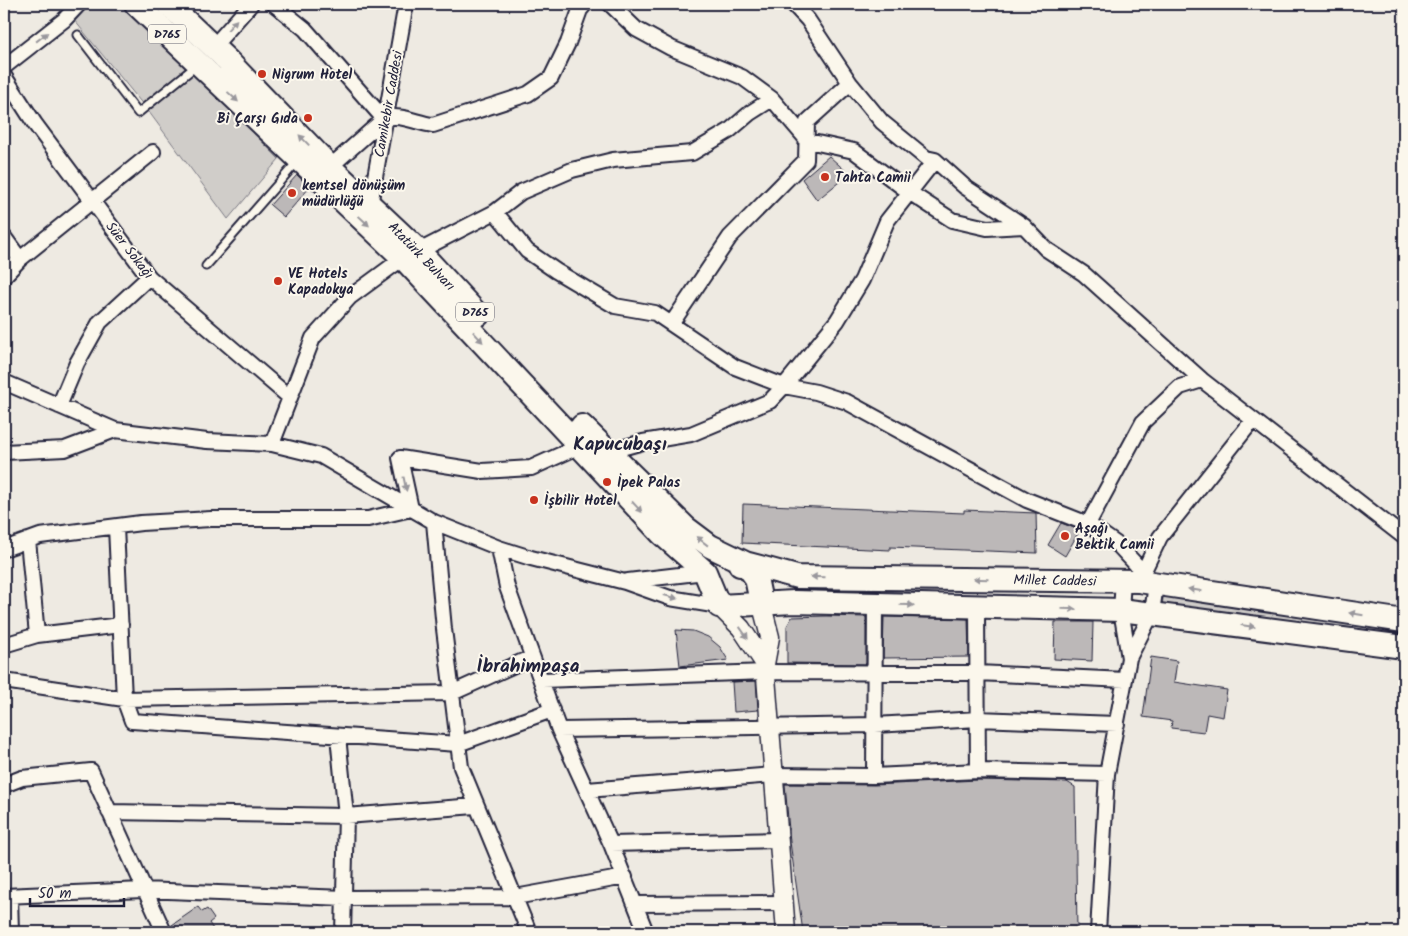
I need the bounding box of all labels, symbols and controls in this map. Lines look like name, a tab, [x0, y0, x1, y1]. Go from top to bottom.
one-way arrow	[226, 19, 237, 32]
road number: D765	[148, 24, 186, 44]
one-way arrow	[35, 31, 48, 42]
street label: Camikebir Caddesi	[369, 49, 409, 159]
place label: Nigrum Hotel	[272, 64, 353, 86]
marker: Nigrum Hotel	[256, 68, 268, 80]
one-way arrow	[227, 91, 239, 103]
place label: Bi Çarşı Gıda	[217, 108, 298, 130]
marker: Bi Çarşı Gıda	[302, 112, 314, 124]
one-way arrow	[298, 135, 310, 147]
place label: Tahta Camii	[835, 167, 911, 189]
marker: Tahta Camii	[819, 171, 831, 183]
place label: kentsel dönüşüm müdürlüğü	[302, 175, 406, 213]
marker: kentsel dönüşüm müdürlüğü	[286, 187, 298, 199]
one-way arrow	[358, 215, 370, 227]
street label: Süer Sokağı	[100, 217, 159, 284]
street label: Atatürk Bulvarı	[382, 217, 460, 297]
place label: VE Hotels Kapadokya	[288, 263, 354, 301]
marker: VE Hotels Kapadokya	[272, 275, 284, 287]
road number: D765	[456, 302, 494, 322]
one-way arrow	[472, 331, 484, 343]
district label: Kapucubaşı	[573, 430, 667, 460]
place label: İpek Palas	[617, 472, 681, 494]
one-way arrow	[401, 476, 409, 491]
marker: İpek Palas	[601, 476, 613, 488]
place label: İşbilir Hotel	[544, 490, 617, 512]
marker: İşbilir Hotel	[528, 494, 540, 506]
one-way arrow	[631, 500, 643, 512]
place label: Aşağı Bektik Camii	[1075, 518, 1155, 556]
marker: Aşağı Bektik Camii	[1059, 530, 1071, 542]
one-way arrow	[696, 535, 709, 546]
street label: Millet Caddesi	[1013, 569, 1097, 593]
one-way arrow	[810, 573, 826, 581]
one-way arrow	[973, 575, 989, 583]
one-way arrow	[1187, 586, 1203, 594]
one-way arrow	[663, 594, 678, 602]
one-way arrow	[899, 601, 915, 609]
one-way arrow	[1062, 605, 1078, 613]
one-way arrow	[1348, 610, 1364, 618]
one-way arrow	[1241, 622, 1257, 630]
one-way arrow	[739, 626, 749, 640]
district label: İbrahimpaşa	[477, 652, 580, 682]
scale bar	[30, 876, 124, 908]
text: 50 m	[38, 882, 72, 906]

